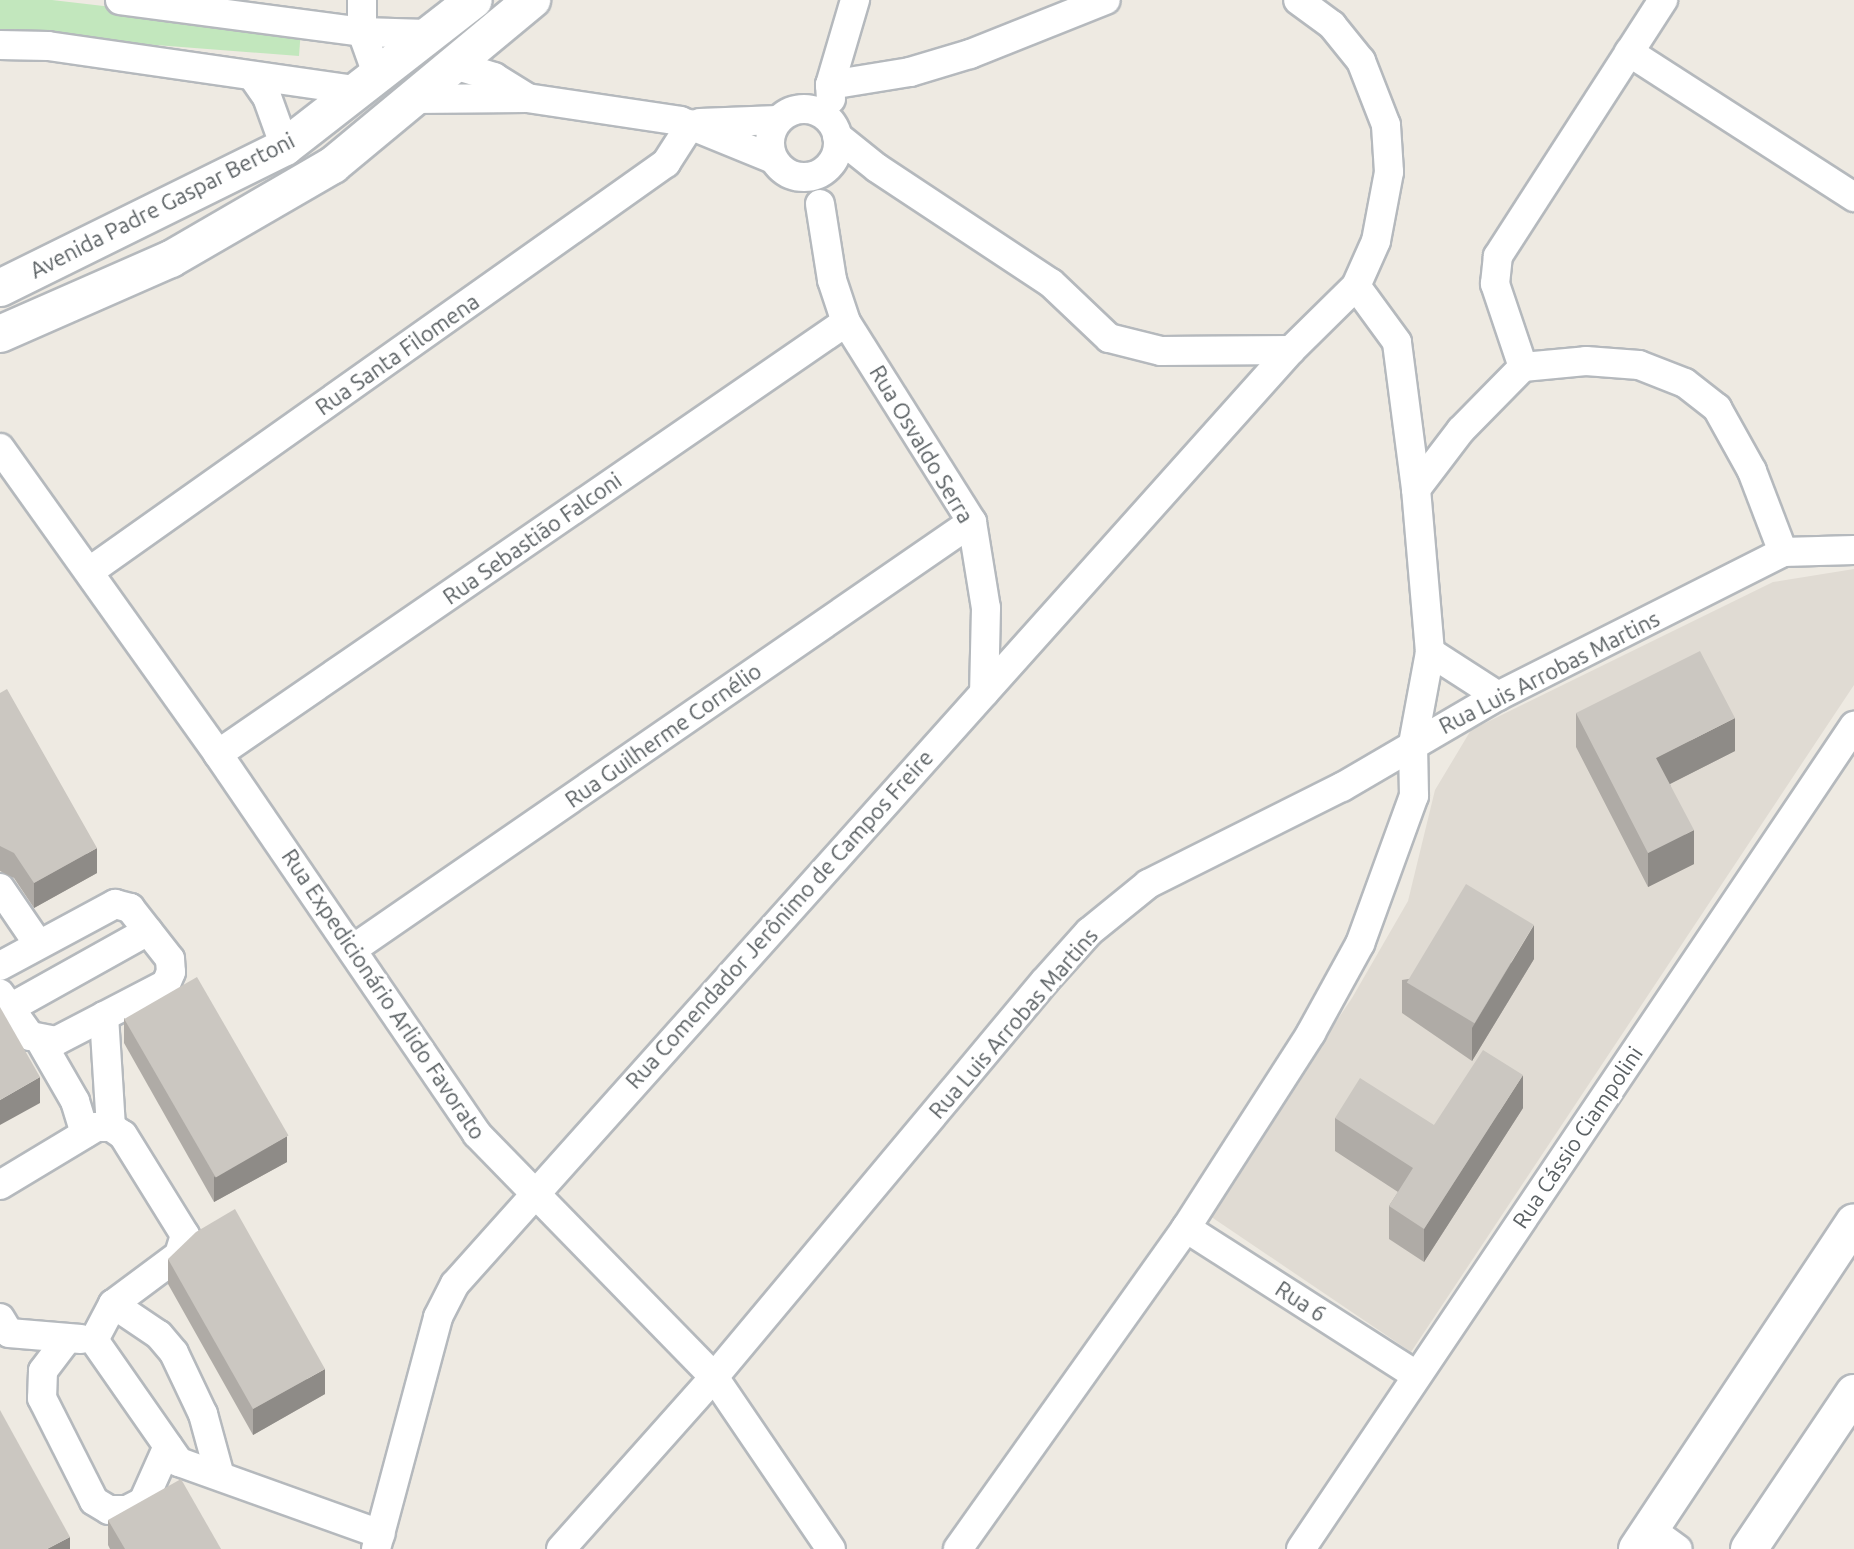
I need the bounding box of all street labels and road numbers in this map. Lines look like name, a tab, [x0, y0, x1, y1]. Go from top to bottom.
street label: Avenida Padre Gaspar Bertoni	[25, 127, 299, 283]
street label: Rua Santa Filomena	[310, 288, 484, 420]
street label: Rua Osvaldo Serra	[864, 360, 980, 528]
street label: Rua Sebastião Falconi	[438, 466, 626, 610]
street label: Rua Luis Arrobas Martins	[1434, 605, 1664, 739]
street label: Rua Guilherme Cornélio	[560, 657, 766, 813]
street label: Rua Comendador Jerônimo de Campos Freire	[620, 744, 938, 1094]
street label: Rua Expedicionário Arlido Favorato	[277, 844, 491, 1144]
street label: Rua Luis Arrobas Martins	[923, 922, 1103, 1124]
street label: Rua Cássio Ciampolini	[1506, 1041, 1648, 1233]
street label: Rua 6	[1271, 1275, 1331, 1327]

